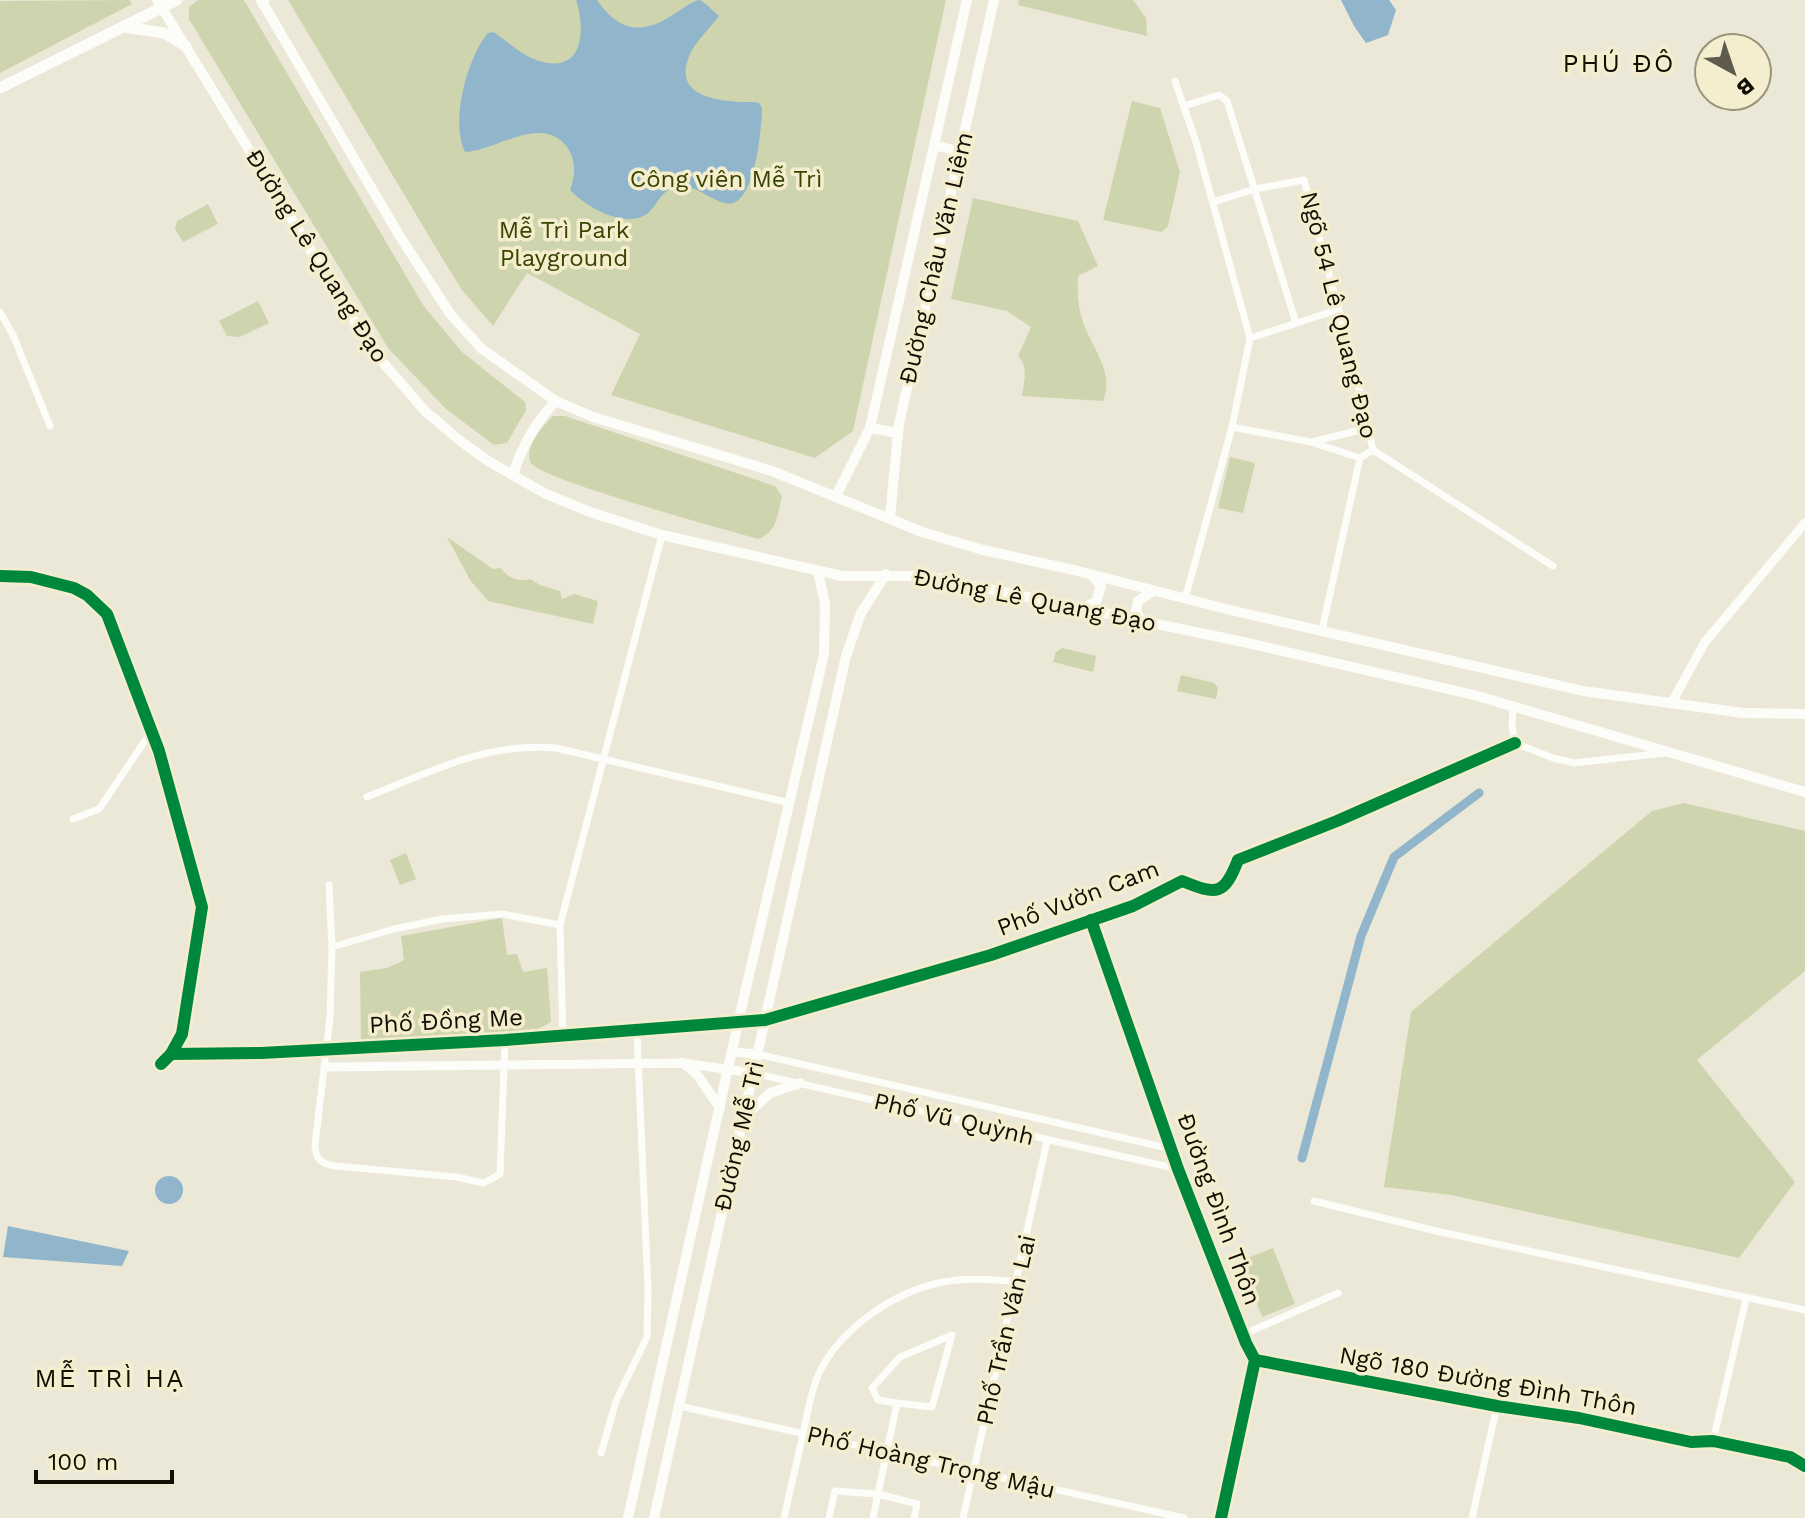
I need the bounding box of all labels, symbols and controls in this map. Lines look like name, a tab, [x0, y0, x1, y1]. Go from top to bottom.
north arrow	[1693, 32, 1773, 112]
district label: PHÚ ĐÔ	[1563, 48, 1675, 78]
text: B	[1732, 73, 1759, 101]
street label: Đường Châu Văn Liêm	[893, 129, 979, 387]
street label: Đường Lê Quang Đạo	[240, 144, 394, 368]
park label: Công viên Mễ Trì	[630, 165, 822, 193]
street label: Ngõ 54 Lê Quang Đạo	[1295, 189, 1383, 441]
park label: Mễ Trì Park Playground	[499, 216, 630, 272]
street label: Đường Lê Quang Đạo	[911, 563, 1159, 637]
street label: Phố Vườn Cam	[993, 854, 1163, 942]
street label: Phố Đồng Me	[368, 1003, 524, 1039]
street label: Đường Mễ Trì	[708, 1058, 770, 1214]
street label: Phố Vũ Quỳnh	[871, 1087, 1037, 1151]
street label: Đường Đình Thôn	[1171, 1109, 1267, 1309]
street label: Phố Trần Văn Lai	[970, 1232, 1042, 1428]
street label: Ngõ 180 Đường Đình Thôn	[1337, 1341, 1639, 1421]
district label: MỄ TRÌ HẠ	[35, 1360, 185, 1393]
street label: Phố Hoàng Trọng Mậu	[804, 1420, 1058, 1504]
scale bar	[36, 1434, 172, 1484]
text: 100 m	[48, 1448, 118, 1476]

